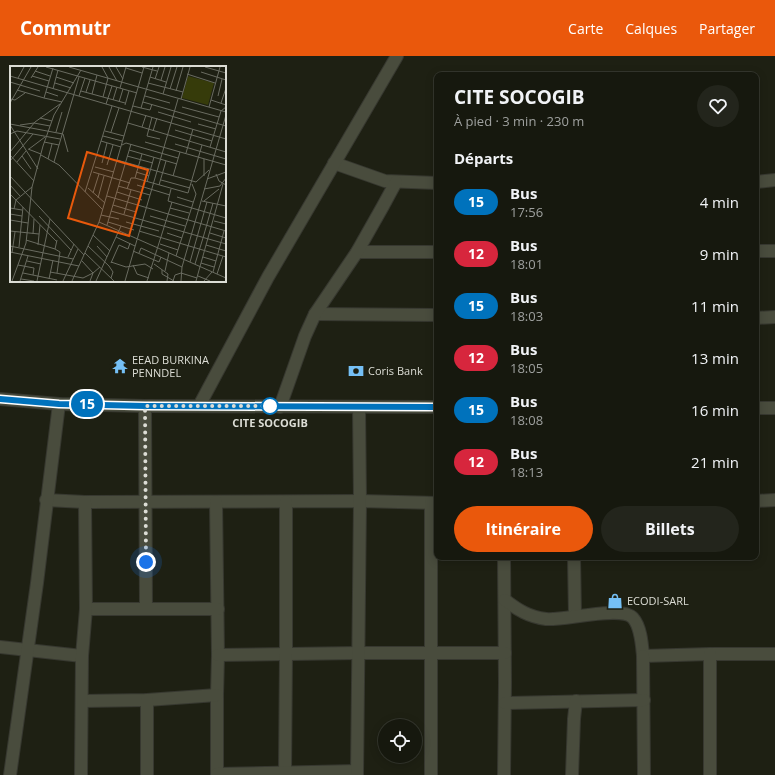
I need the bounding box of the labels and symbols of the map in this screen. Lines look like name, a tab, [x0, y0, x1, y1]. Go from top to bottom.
inset map	[10, 66, 226, 282]
place label: EEAD BURKINA PENNDEL	[132, 352, 209, 380]
temple icon: EEAD BURKINA PENNDEL	[111, 357, 129, 375]
bank icon: Coris Bank	[347, 362, 365, 380]
place label: Coris Bank	[368, 363, 423, 378]
line badge: 15	[69, 391, 105, 417]
marker: CITE SOCOGIB	[261, 397, 279, 415]
place label: CITE SOCOGIB	[232, 415, 308, 430]
your location	[136, 552, 156, 572]
shop icon: ECODI-SARL	[606, 592, 624, 610]
place label: ECODI-SARL	[627, 593, 689, 608]

